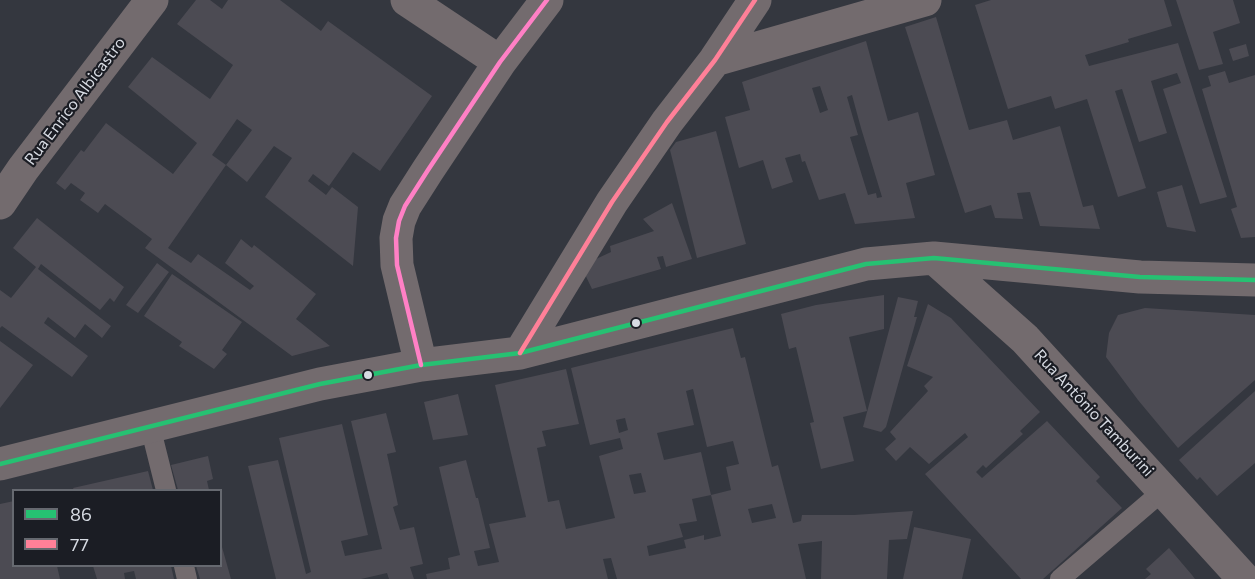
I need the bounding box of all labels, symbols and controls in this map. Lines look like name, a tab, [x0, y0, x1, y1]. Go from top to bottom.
street label: Rua Enrico Albicastro	[21, 33, 129, 169]
unlabelled marker	[630, 317, 642, 329]
street label: Rua Antônio Tamburini	[1030, 346, 1158, 480]
unlabelled marker	[362, 369, 374, 381]
legend	[12, 489, 222, 567]
text: 86	[70, 503, 92, 525]
text: 77	[70, 533, 89, 555]

